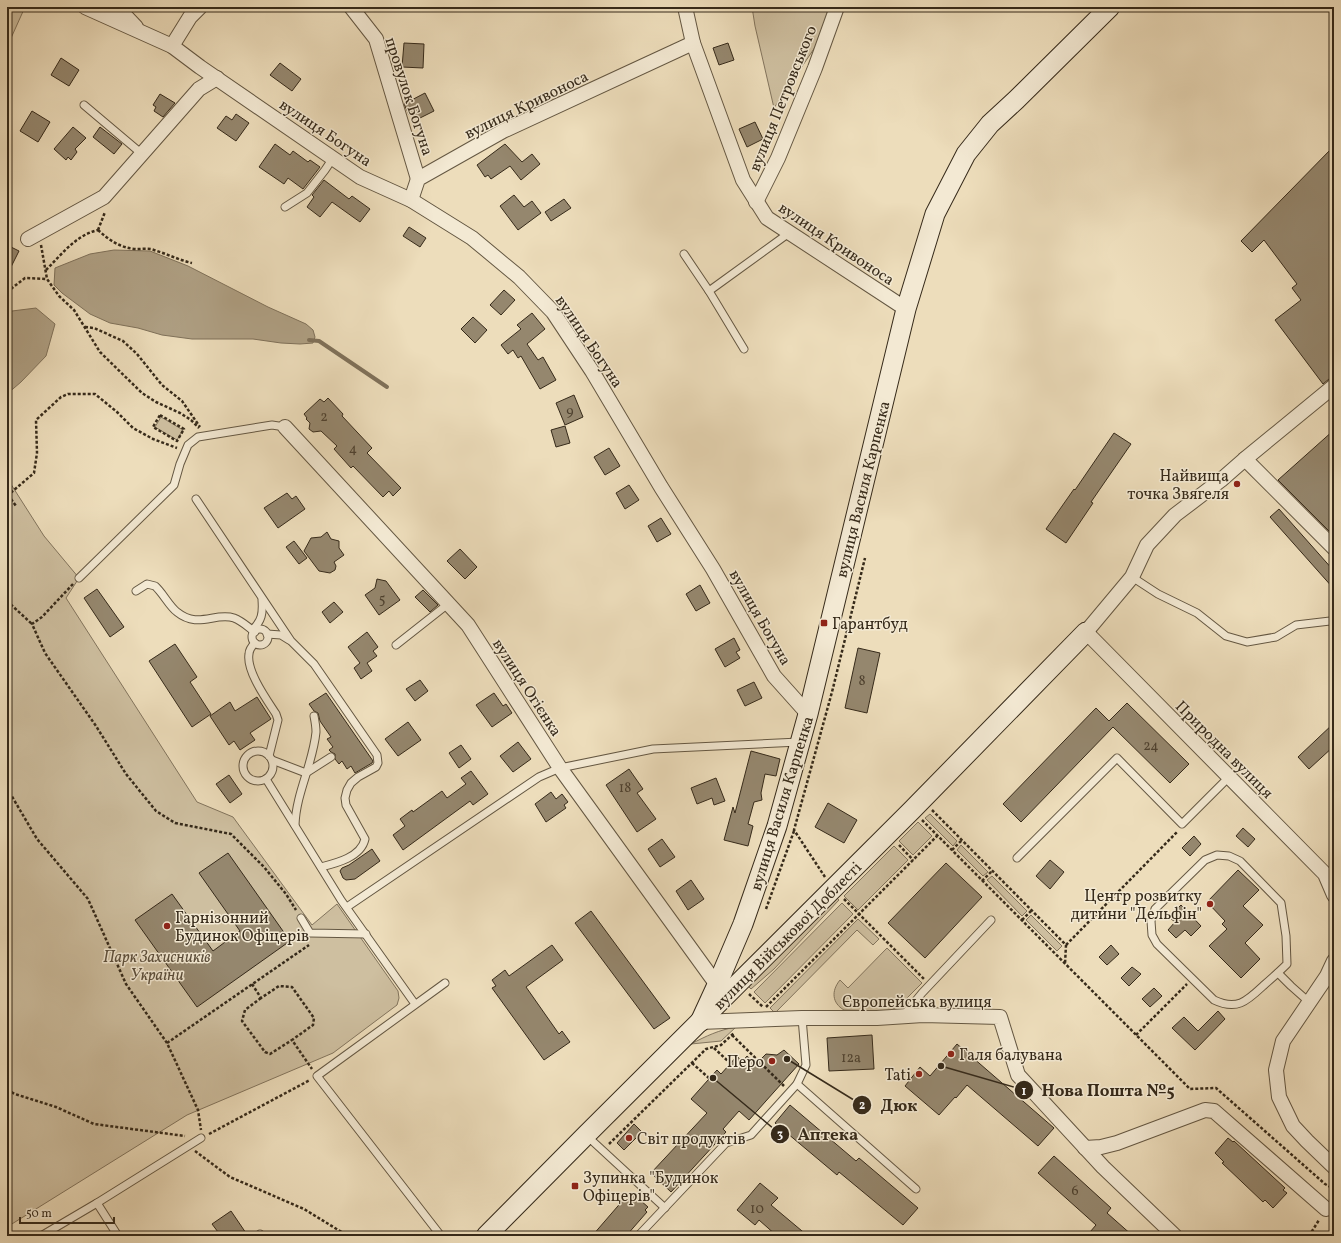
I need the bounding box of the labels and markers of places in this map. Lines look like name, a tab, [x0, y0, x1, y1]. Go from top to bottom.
place label: Найвища точка Звягеля	[1127, 466, 1229, 506]
marker: Найвища точка Звягеля	[1232, 479, 1242, 489]
place label: Гарантбуд	[832, 614, 908, 636]
marker: Гарантбуд	[819, 618, 829, 628]
place label: Центр розвитку дитини "Дельфін"	[1071, 886, 1202, 926]
marker: Центр розвитку дитини "Дельфін"	[1205, 899, 1215, 909]
place label: Гарнізонний Будинок Офіцерів	[175, 908, 309, 948]
marker: Гарнізонний Будинок Офіцерів	[162, 921, 172, 931]
place label: Галя балувана	[959, 1045, 1063, 1067]
marker: Галя балувана	[946, 1049, 956, 1059]
place label: Перо	[727, 1052, 764, 1074]
marker: Перо	[767, 1056, 777, 1066]
place label: Tati	[884, 1065, 911, 1087]
marker: Tati	[914, 1069, 924, 1079]
callout: Нова Пошта №5	[1014, 1076, 1183, 1105]
callout: Дюк	[852, 1090, 925, 1119]
callout: Аптека	[770, 1120, 866, 1149]
place label: Світ продуктів	[637, 1129, 746, 1151]
marker: Світ продуктів	[624, 1133, 634, 1143]
place label: Зупинка "Будинок Офіцерів"	[583, 1168, 719, 1208]
marker: Зупинка "Будинок Офіцерів"	[570, 1181, 580, 1191]

